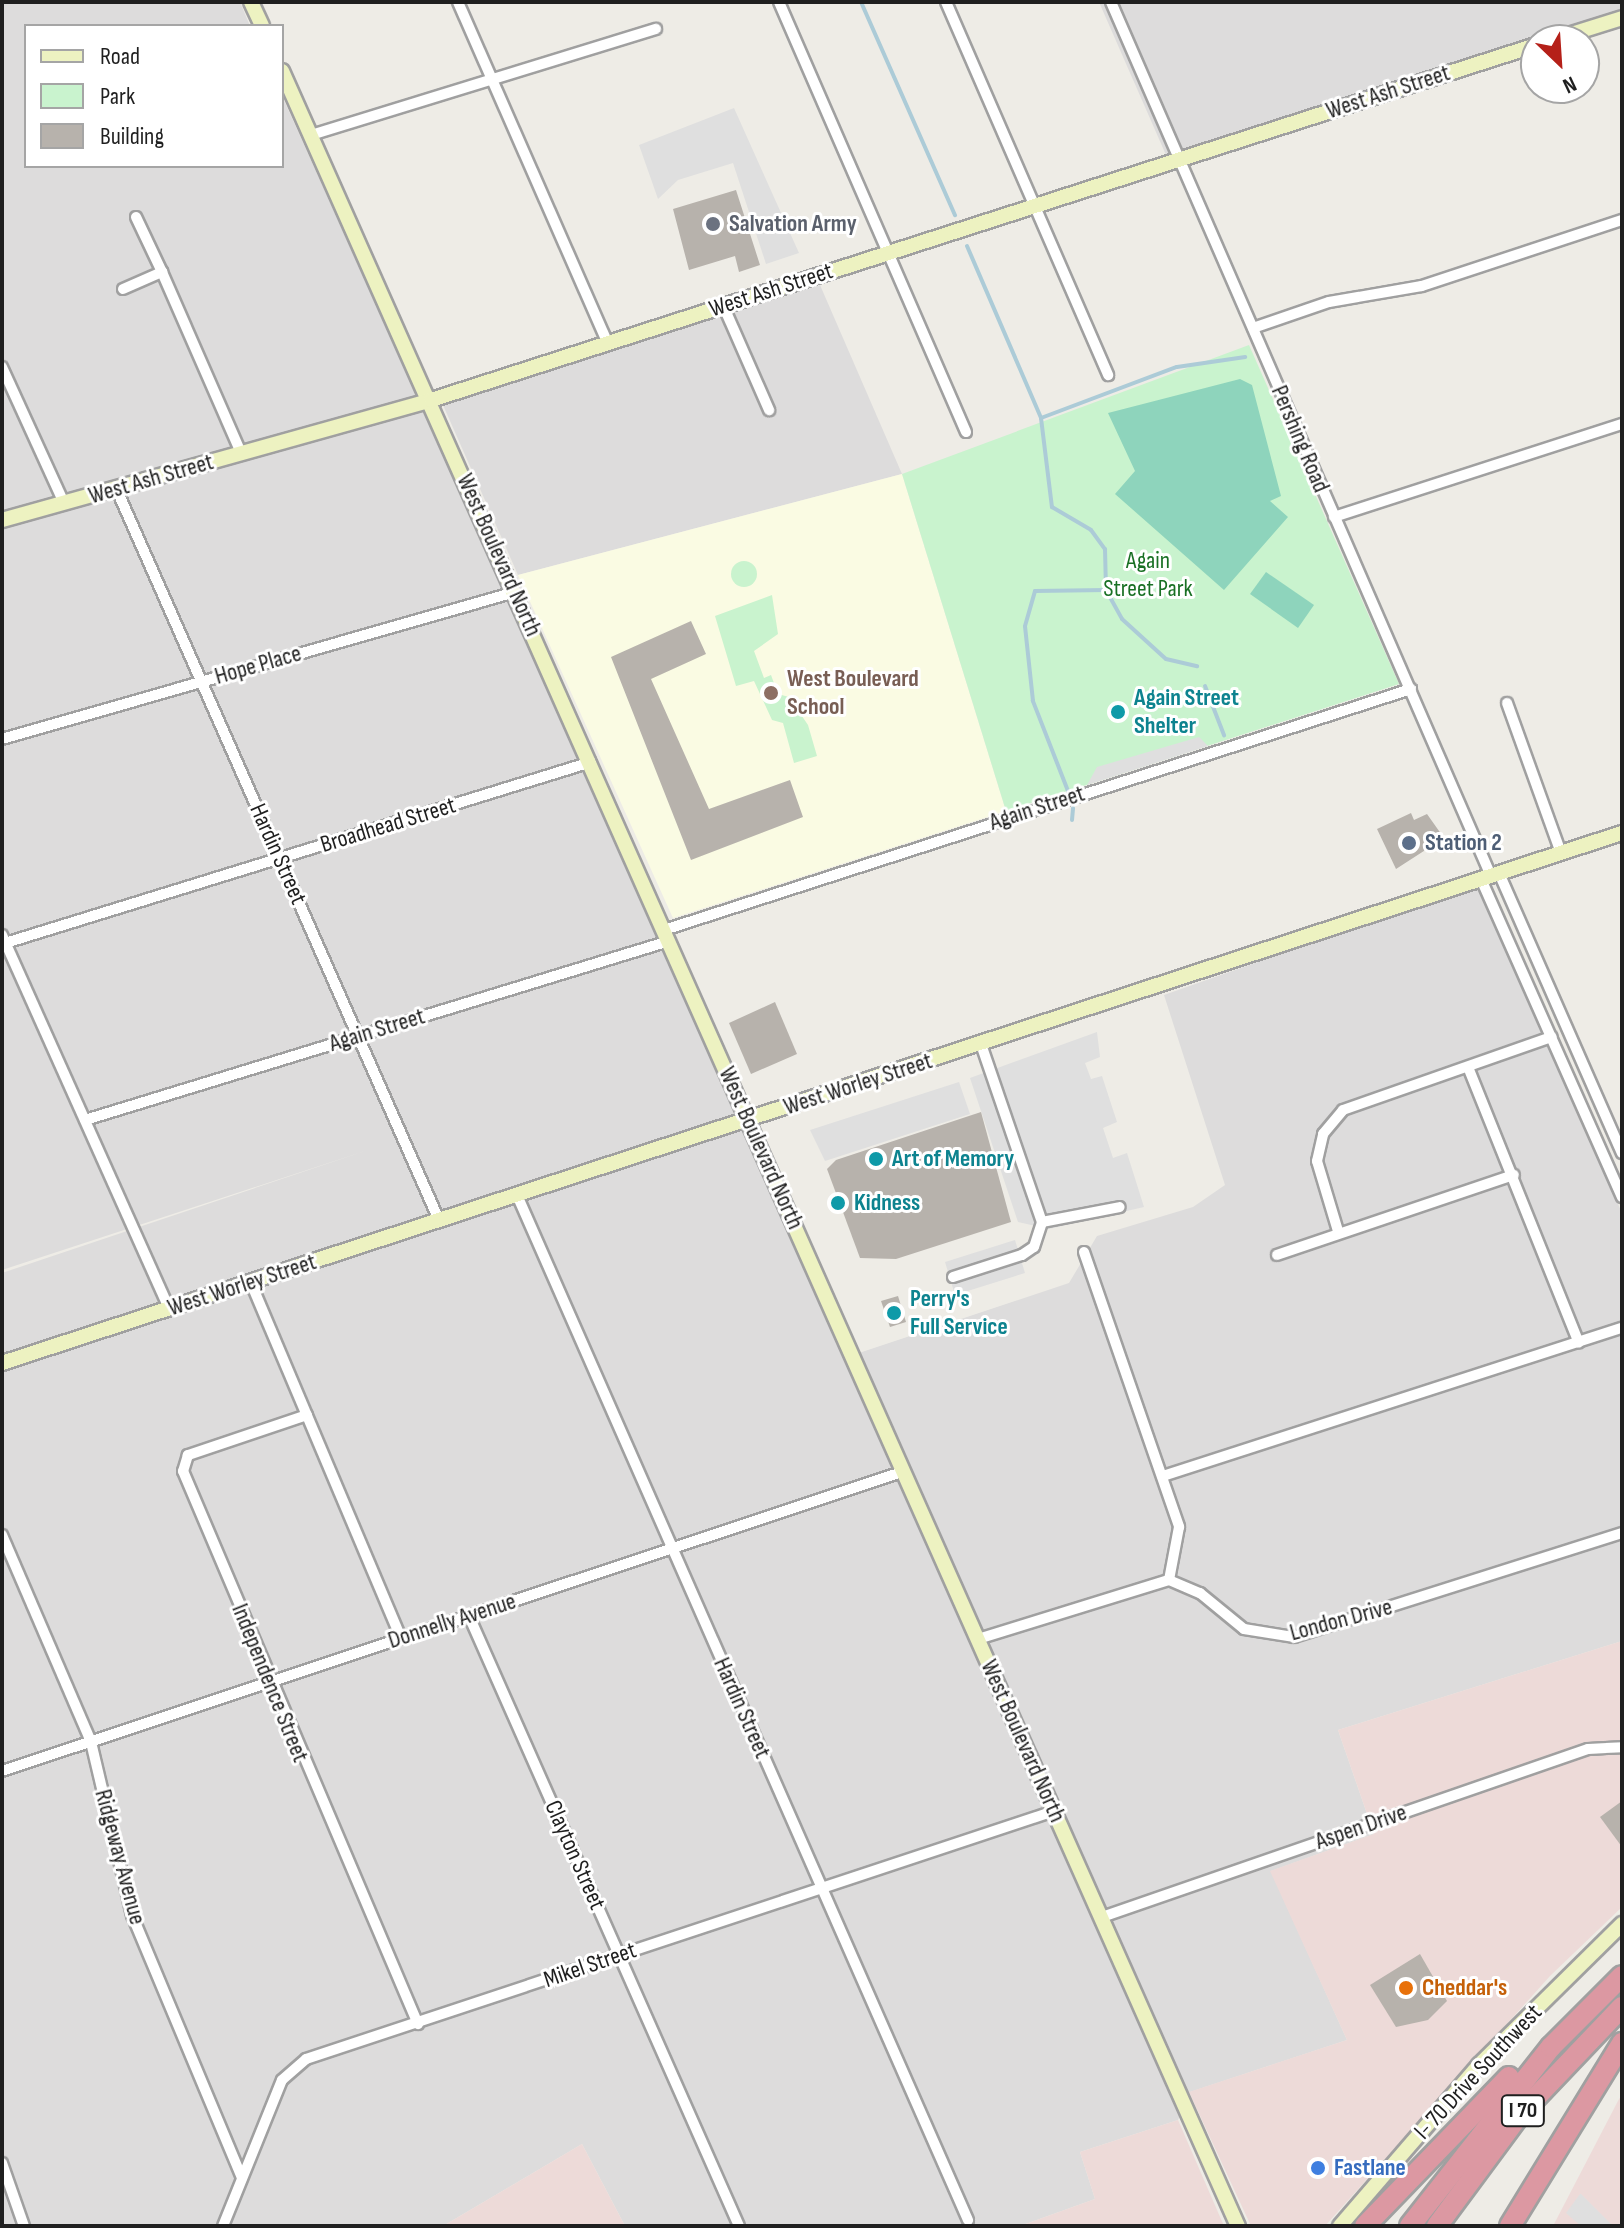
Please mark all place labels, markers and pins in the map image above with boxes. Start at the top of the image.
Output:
place label: Salvation Army [729,210,857,238]
marker: Salvation Army [704,215,722,233]
place label: West Boulevard School [787,665,919,721]
marker: West Boulevard School [762,684,780,702]
place label: Again Street Shelter [1134,684,1239,740]
marker: Again Street Shelter [1109,703,1127,721]
place label: Station 2 [1425,829,1502,857]
marker: Station 2 [1400,834,1418,852]
place label: Art of Memory [892,1145,1014,1173]
marker: Art of Memory [867,1150,885,1168]
place label: Kidness [854,1189,920,1217]
marker: Kidness [829,1194,847,1212]
place label: Perry's Full Service [910,1285,1008,1341]
marker: Perry's Full Service [885,1304,903,1322]
place label: Cheddar's [1422,1974,1507,2002]
marker: Cheddar's [1397,1979,1415,1997]
place label: Fastlane [1334,2154,1406,2182]
marker: Fastlane [1309,2159,1327,2177]

